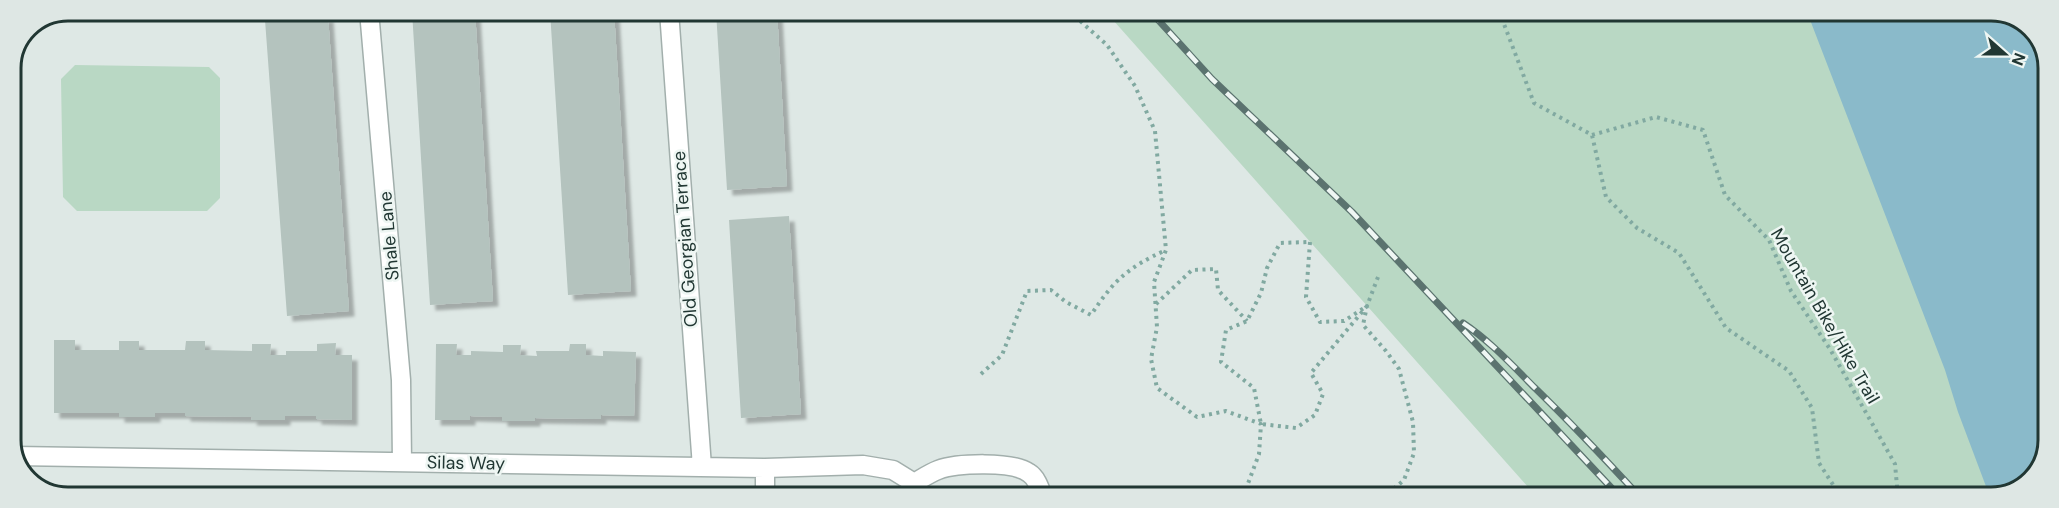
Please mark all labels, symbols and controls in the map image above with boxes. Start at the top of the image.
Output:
north arrow [1975,24,2035,84]
text: N [2007,50,2030,68]
street label: Old Georgian Terrace [667,150,703,328]
street label: Shale Lane [373,190,405,282]
street label: Mountain Bike/Hike Trail [1765,224,1885,408]
street label: Silas Way [427,450,505,476]

